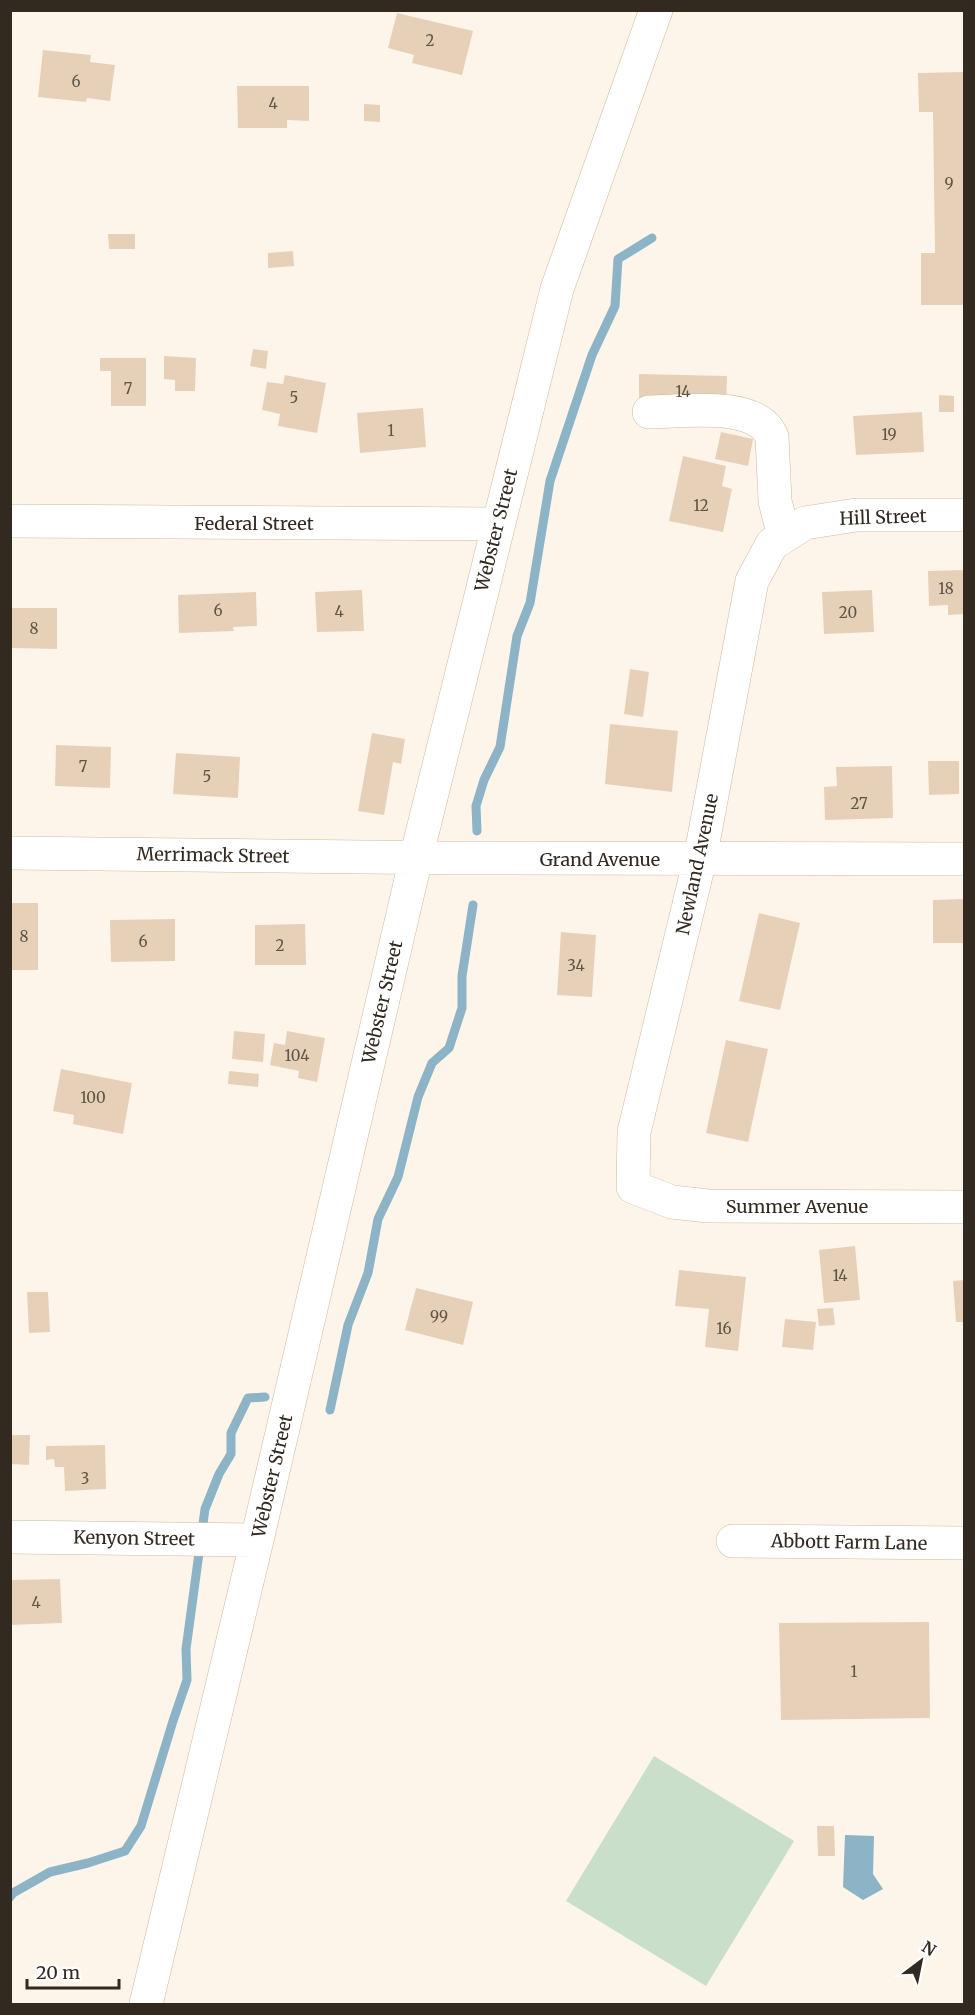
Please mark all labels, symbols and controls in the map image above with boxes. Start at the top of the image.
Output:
house number: 2 [426,31,435,50]
house number: 6 [71,72,81,91]
house number: 4 [268,94,278,113]
house number: 9 [944,174,954,193]
house number: 7 [124,379,133,398]
house number: 14 [675,382,691,401]
house number: 5 [290,388,298,407]
house number: 1 [388,421,395,440]
house number: 19 [881,425,897,444]
street label: Webster Street [469,466,522,595]
house number: 12 [693,496,709,515]
street label: Hill Street [839,504,927,530]
street label: Federal Street [194,512,314,535]
house number: 18 [938,579,954,598]
house number: 6 [213,601,223,620]
house number: 4 [334,602,344,621]
house number: 20 [839,603,857,622]
house number: 8 [30,619,39,638]
house number: 7 [79,757,88,776]
house number: 5 [203,767,211,786]
street label: Newland Avenue [671,791,723,937]
house number: 27 [851,794,868,813]
street label: Merrimack Street [136,842,290,868]
street label: Grand Avenue [540,848,660,871]
house number: 8 [20,927,29,946]
house number: 6 [138,932,148,951]
house number: 2 [276,936,285,955]
street label: Webster Street [356,938,407,1067]
house number: 34 [567,956,585,975]
house number: 104 [285,1046,309,1065]
house number: 100 [80,1088,106,1107]
street label: Summer Avenue [726,1195,868,1218]
house number: 14 [832,1266,848,1285]
house number: 99 [430,1307,448,1326]
house number: 16 [716,1319,732,1338]
street label: Webster Street [246,1412,297,1541]
house number: 3 [81,1469,89,1488]
street label: Kenyon Street [73,1525,195,1551]
street label: Abbott Farm Lane [770,1529,927,1555]
house number: 4 [31,1593,41,1612]
house number: 1 [851,1662,858,1681]
north arrow [891,1931,951,1991]
text: N [918,1936,940,1960]
scale bar [27,1952,118,1990]
text: 20 m [36,1961,80,1984]

